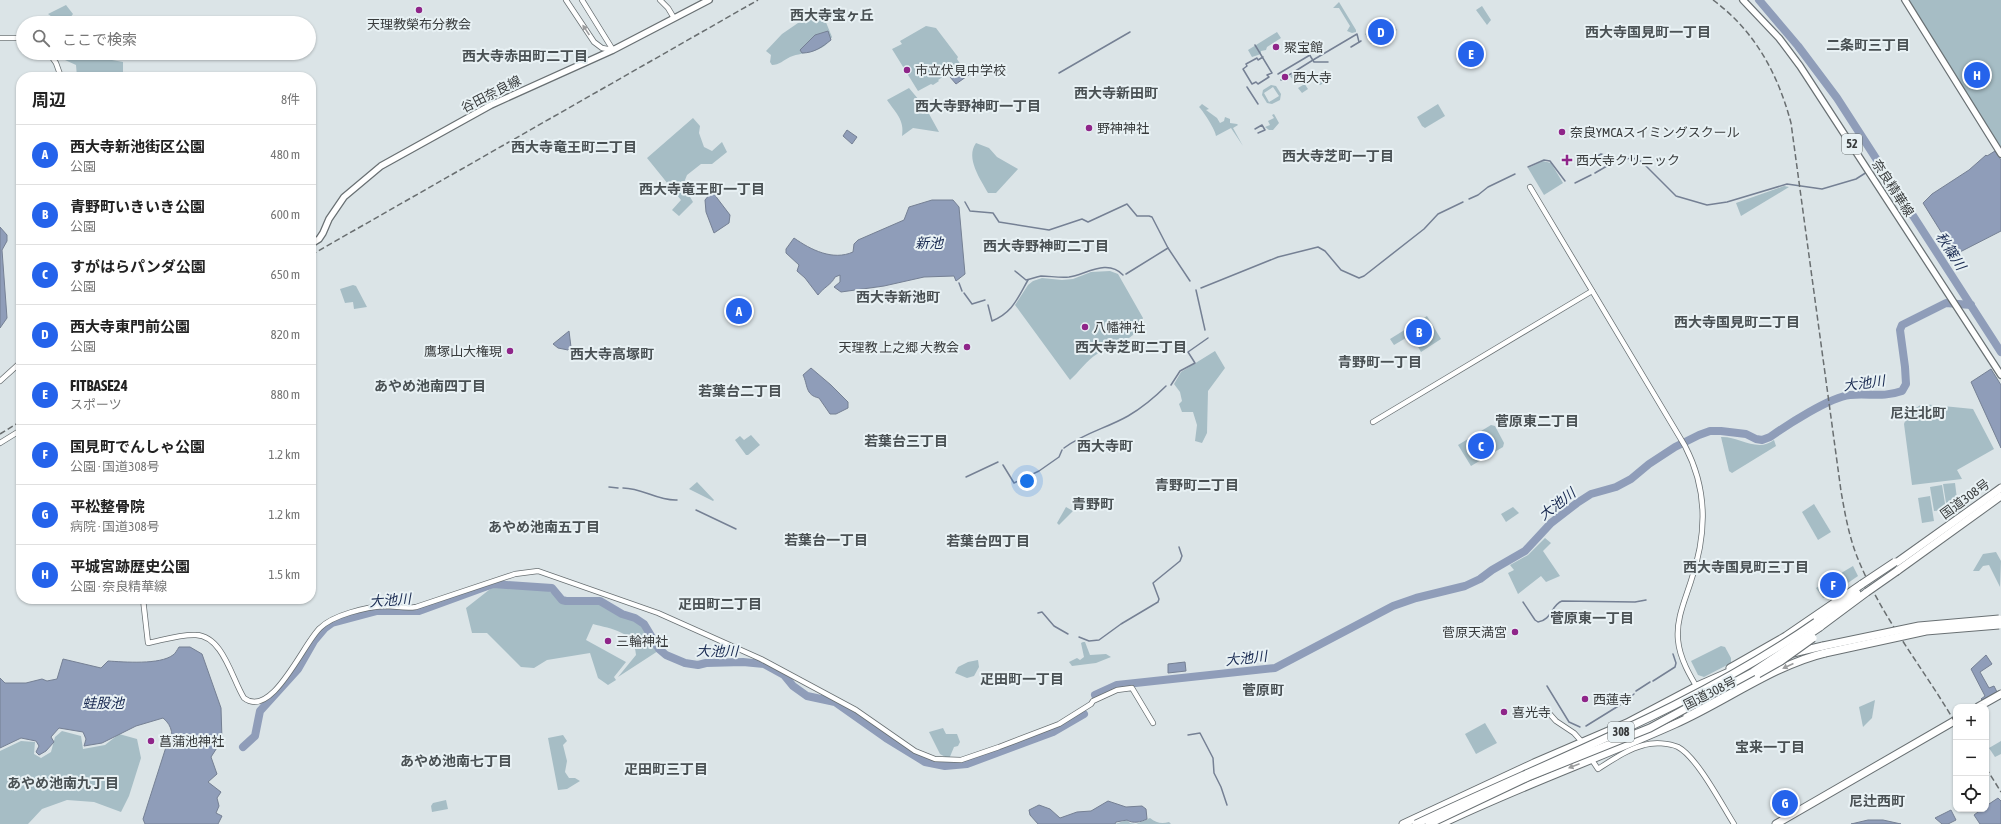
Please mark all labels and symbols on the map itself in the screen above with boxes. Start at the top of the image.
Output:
marker: 天理教榮布分教会 [414,5,424,15]
district label: 西大寺宝ヶ丘 [790,7,874,23]
place label: 天理教榮布分教会 [367,17,471,32]
pin: D [1368,17,1394,47]
district label: 西大寺国見町一丁目 [1585,24,1711,40]
one-way arrow [582,25,590,35]
district label: 二条町三丁目 [1826,37,1910,53]
pin: E [1458,39,1484,69]
place label: 聚宝館 [1284,40,1323,55]
marker: 聚宝館 [1271,42,1281,52]
district label: 西大寺赤田町二丁目 [462,48,588,64]
pin: H [1964,60,1990,90]
place label: 市立伏見中学校 [915,63,1006,78]
marker: 市立伏見中学校 [902,65,912,75]
place label: 西大寺 [1293,70,1332,85]
marker: 西大寺 [1280,72,1290,82]
street label: 谷田奈良線 [459,73,523,115]
district label: 西大寺新田町 [1074,85,1158,101]
district label: 西大寺野神町一丁目 [915,98,1041,114]
place label: 野神神社 [1097,121,1149,136]
marker: 野神神社 [1084,123,1094,133]
place label: 奈良YMCAスイミングスクール [1570,125,1740,140]
marker: 奈良YMCAスイミングスクール [1557,127,1567,137]
road number: 52 [1842,134,1862,154]
district label: 西大寺竜王町二丁目 [511,139,637,155]
district label: 西大寺芝町一丁目 [1282,148,1394,164]
place label: 西大寺クリニック [1576,153,1680,168]
marker: 西大寺クリニック [1561,154,1573,166]
street label: 奈良精華線 [1869,157,1917,219]
district label: 西大寺竜王町一丁目 [639,181,765,197]
water label: 秋篠川 [1933,229,1970,275]
water label: 新池 [915,235,945,251]
district label: 西大寺野神町二丁目 [983,238,1109,254]
district label: 西大寺新池町 [856,289,940,305]
pin: A [726,296,752,326]
district label: 西大寺国見町二丁目 [1674,314,1800,330]
pin: B [1406,317,1432,347]
place label: 八幡神社 [1093,320,1145,335]
marker: 八幡神社 [1080,322,1090,332]
district label: 西大寺芝町二丁目 [1075,339,1187,355]
place label: 天理教 上之郷 大教会 [838,340,959,355]
marker: 天理教 上之郷 大教会 [962,342,972,352]
place label: 鷹塚山大権現 [424,344,502,359]
marker: 鷹塚山大権現 [505,346,515,356]
district label: 西大寺高塚町 [570,346,654,362]
district label: 青野町一丁目 [1338,354,1422,370]
water label: 大池川 [1842,372,1888,393]
district label: あやめ池南四丁目 [374,378,486,394]
district label: 若葉台二丁目 [698,383,782,399]
district label: 尼辻北町 [1890,405,1946,421]
district label: 菅原東二丁目 [1495,413,1579,429]
pin: C [1468,431,1494,461]
district label: 若葉台三丁目 [864,433,948,449]
district label: 西大寺町 [1077,438,1133,454]
your location [1017,471,1037,491]
street label: 国道308号 [1937,476,1993,522]
district label: 青野町二丁目 [1155,477,1239,493]
water label: 大池川 [1536,484,1580,523]
district label: 青野町 [1072,496,1114,512]
district label: あやめ池南五丁目 [488,519,600,535]
district label: 若葉台一丁目 [784,532,868,548]
district label: 若葉台四丁目 [946,533,1030,549]
district label: 西大寺国見町三丁目 [1683,559,1809,575]
pin: F [1820,570,1846,600]
water label: 大池川 [368,590,414,609]
district label: 疋田町二丁目 [678,596,762,612]
district label: 菅原東一丁目 [1550,610,1634,626]
place label: 菅原天満宮 [1442,625,1507,640]
marker: 菅原天満宮 [1510,627,1520,637]
place label: 三輪神社 [616,634,668,649]
marker: 三輪神社 [603,636,613,646]
water label: 大池川 [696,643,740,659]
water label: 大池川 [1224,648,1270,668]
one-way arrow [1782,663,1794,669]
district label: 疋田町一丁目 [980,671,1064,687]
street label: 国道308号 [1681,673,1739,713]
district label: 菅原町 [1242,682,1284,698]
place label: 西蓮寺 [1593,692,1632,707]
marker: 西蓮寺 [1580,694,1590,704]
water label: 蛙股池 [82,695,126,711]
place label: 喜光寺 [1512,705,1551,720]
marker: 喜光寺 [1499,707,1509,717]
road number: 308 [1608,722,1634,742]
place label: 菖蒲池神社 [159,734,224,749]
marker: 菖蒲池神社 [146,736,156,746]
district label: 宝来一丁目 [1735,739,1805,755]
district label: あやめ池南七丁目 [400,753,512,769]
district label: 疋田町三丁目 [624,761,708,777]
one-way arrow [1567,763,1579,769]
district label: あやめ池南九丁目 [7,775,119,791]
pin: G [1772,788,1798,818]
district label: 尼辻西町 [1849,793,1905,809]

